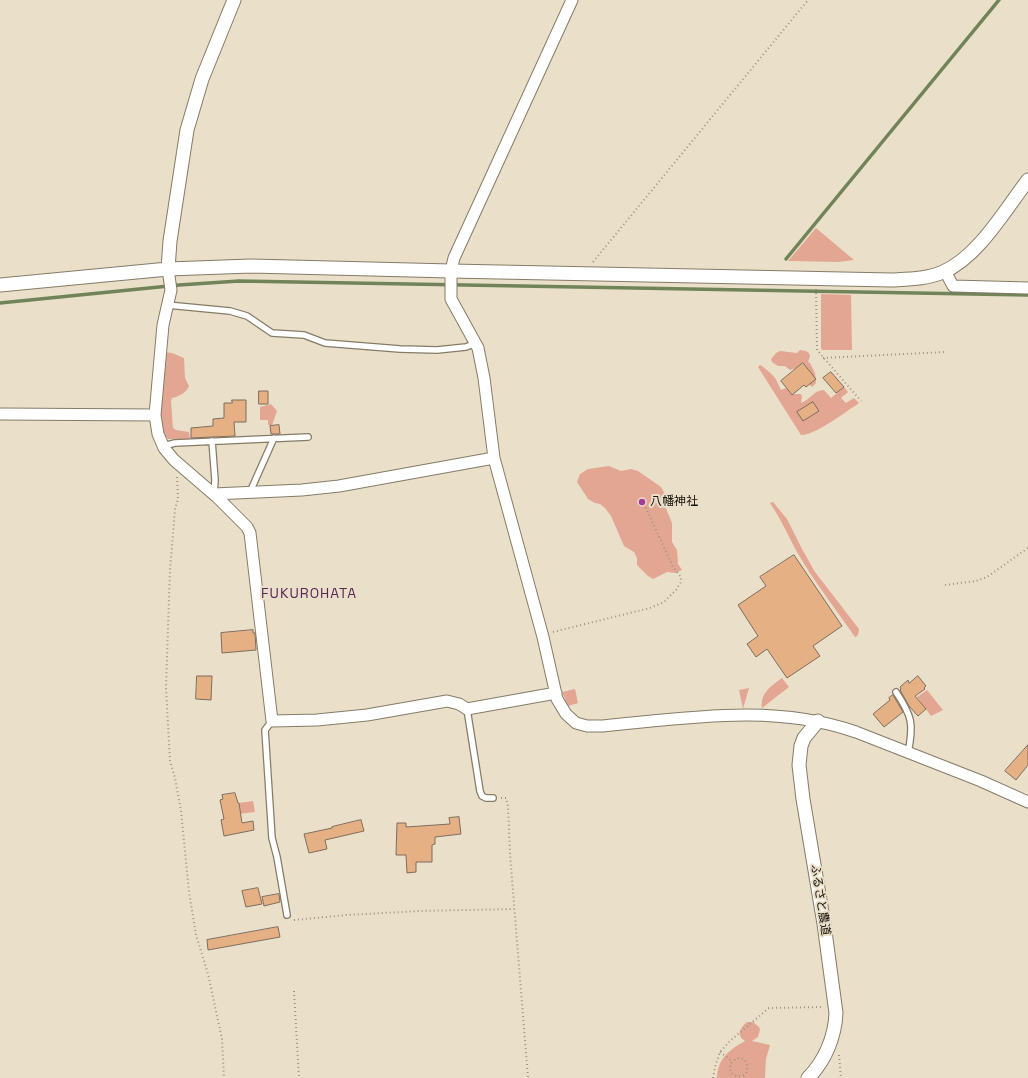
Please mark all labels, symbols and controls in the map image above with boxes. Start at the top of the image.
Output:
place label: 八幡神社 [650,495,698,509]
marker: 八幡神社 [637,497,647,507]
district label: FUKUROHATA [261,586,357,602]
street label: ふるさと農道 [807,863,833,937]

